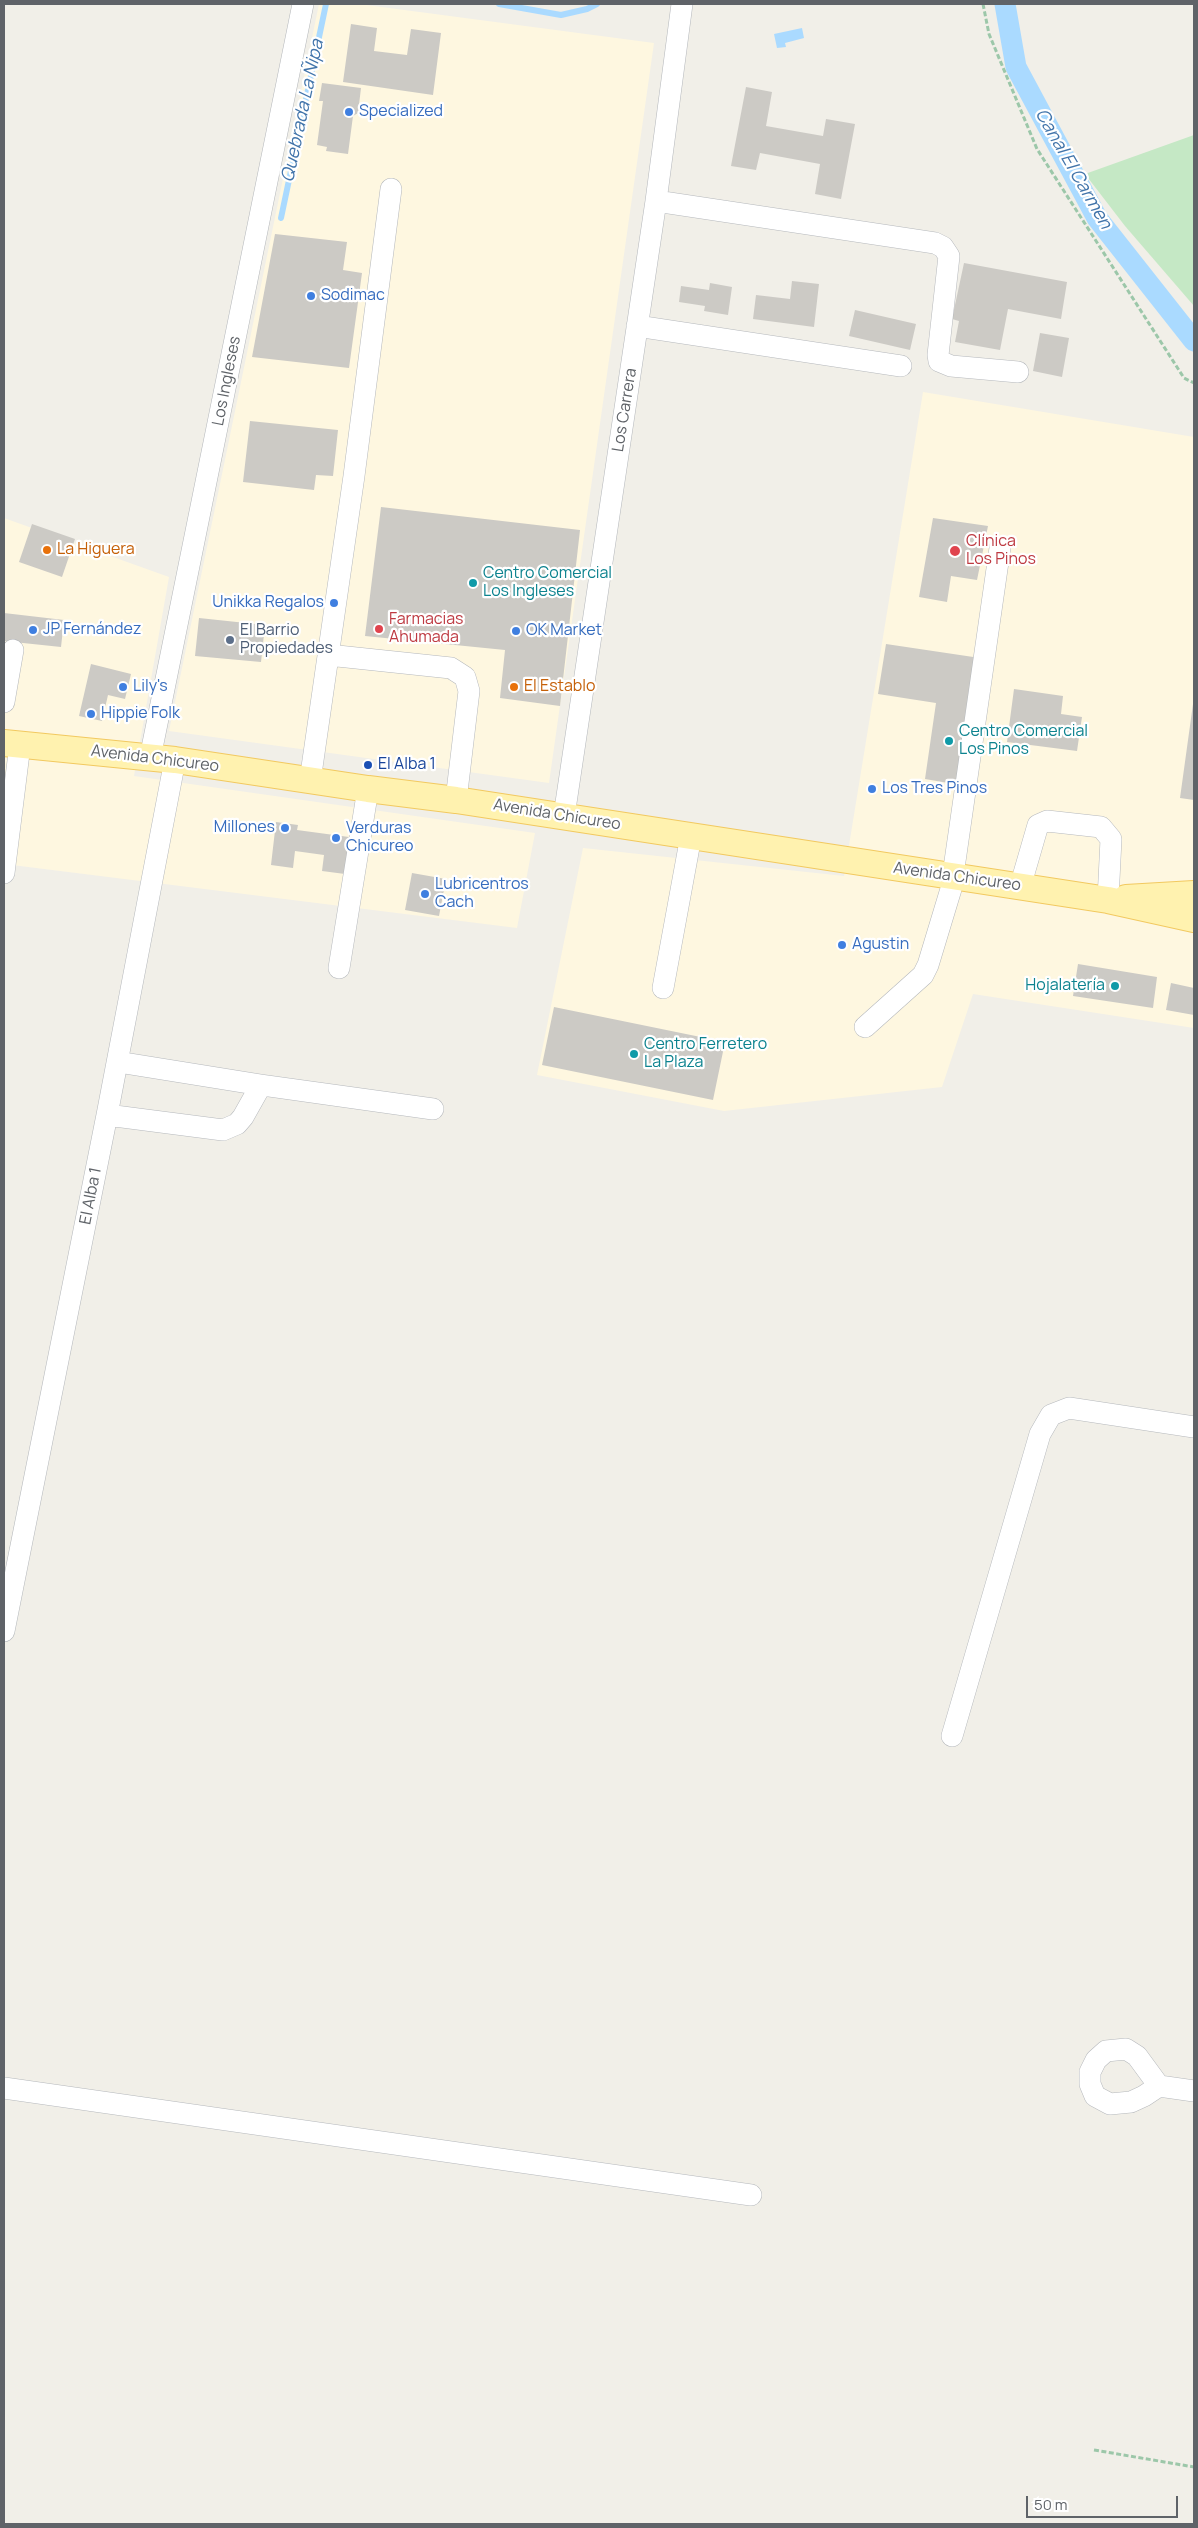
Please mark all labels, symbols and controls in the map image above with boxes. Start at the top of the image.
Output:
water label: Quebrada La Ñipa [277,38,329,184]
place label: Specialized [359,102,443,122]
water label: Canal El Carmen [1030,105,1116,233]
marker: Specialized [343,106,355,118]
place label: Sodimac [321,286,385,306]
marker: Sodimac [305,290,317,302]
street label: Los Ingleses [209,334,245,428]
street label: Los Carrera [609,367,641,453]
place label: Clínica Los Pinos [966,532,1036,570]
place label: La Higuera [57,540,135,560]
marker: La Higuera [41,544,53,556]
marker: Clínica Los Pinos [948,544,962,558]
place label: Centro Comercial Los Ingleses [483,564,612,602]
marker: Centro Comercial Los Ingleses [467,577,479,589]
place label: Unikka Regalos [212,593,324,613]
marker: Unikka Regalos [328,597,340,609]
place label: Farmacias Ahumada [389,610,463,648]
place label: JP Fernández [43,620,141,640]
place label: El Barrio Propiedades [240,621,333,659]
place label: OK Market [526,621,602,641]
marker: Farmacias Ahumada [373,623,385,635]
marker: JP Fernández [27,624,39,636]
marker: OK Market [510,625,522,637]
marker: El Barrio Propiedades [224,634,236,646]
place label: Lily's [133,677,168,697]
place label: El Establo [524,677,596,697]
marker: Lily's [117,681,129,693]
marker: El Establo [508,681,520,693]
place label: Hippie Folk [101,704,180,724]
marker: Hippie Folk [85,708,97,720]
place label: Centro Comercial Los Pinos [959,722,1088,760]
marker: Centro Comercial Los Pinos [943,735,955,747]
street label: Avenida Chicureo [90,742,220,776]
place label: El Alba 1 [378,755,436,775]
marker: El Alba 1 [362,759,374,771]
place label: Los Tres Pinos [882,779,987,799]
marker: Los Tres Pinos [866,783,878,795]
street label: Avenida Chicureo [492,795,622,835]
place label: Millones [214,818,275,838]
place label: Verduras Chicureo [346,819,413,857]
marker: Millones [279,822,291,834]
marker: Verduras Chicureo [330,832,342,844]
street label: Avenida Chicureo [892,859,1022,895]
place label: Lubricentros Cach [435,875,529,913]
marker: Lubricentros Cach [419,888,431,900]
place label: Agustin [852,935,909,955]
marker: Agustin [836,939,848,951]
place label: Hojalatería [1025,976,1105,996]
marker: Hojalatería [1109,980,1121,992]
place label: Centro Ferretero La Plaza [644,1035,767,1073]
marker: Centro Ferretero La Plaza [628,1048,640,1060]
street label: El Alba 1 [76,1166,106,1226]
scale bar [1028,2486,1180,2518]
text: 50 m [1034,2494,1068,2515]

